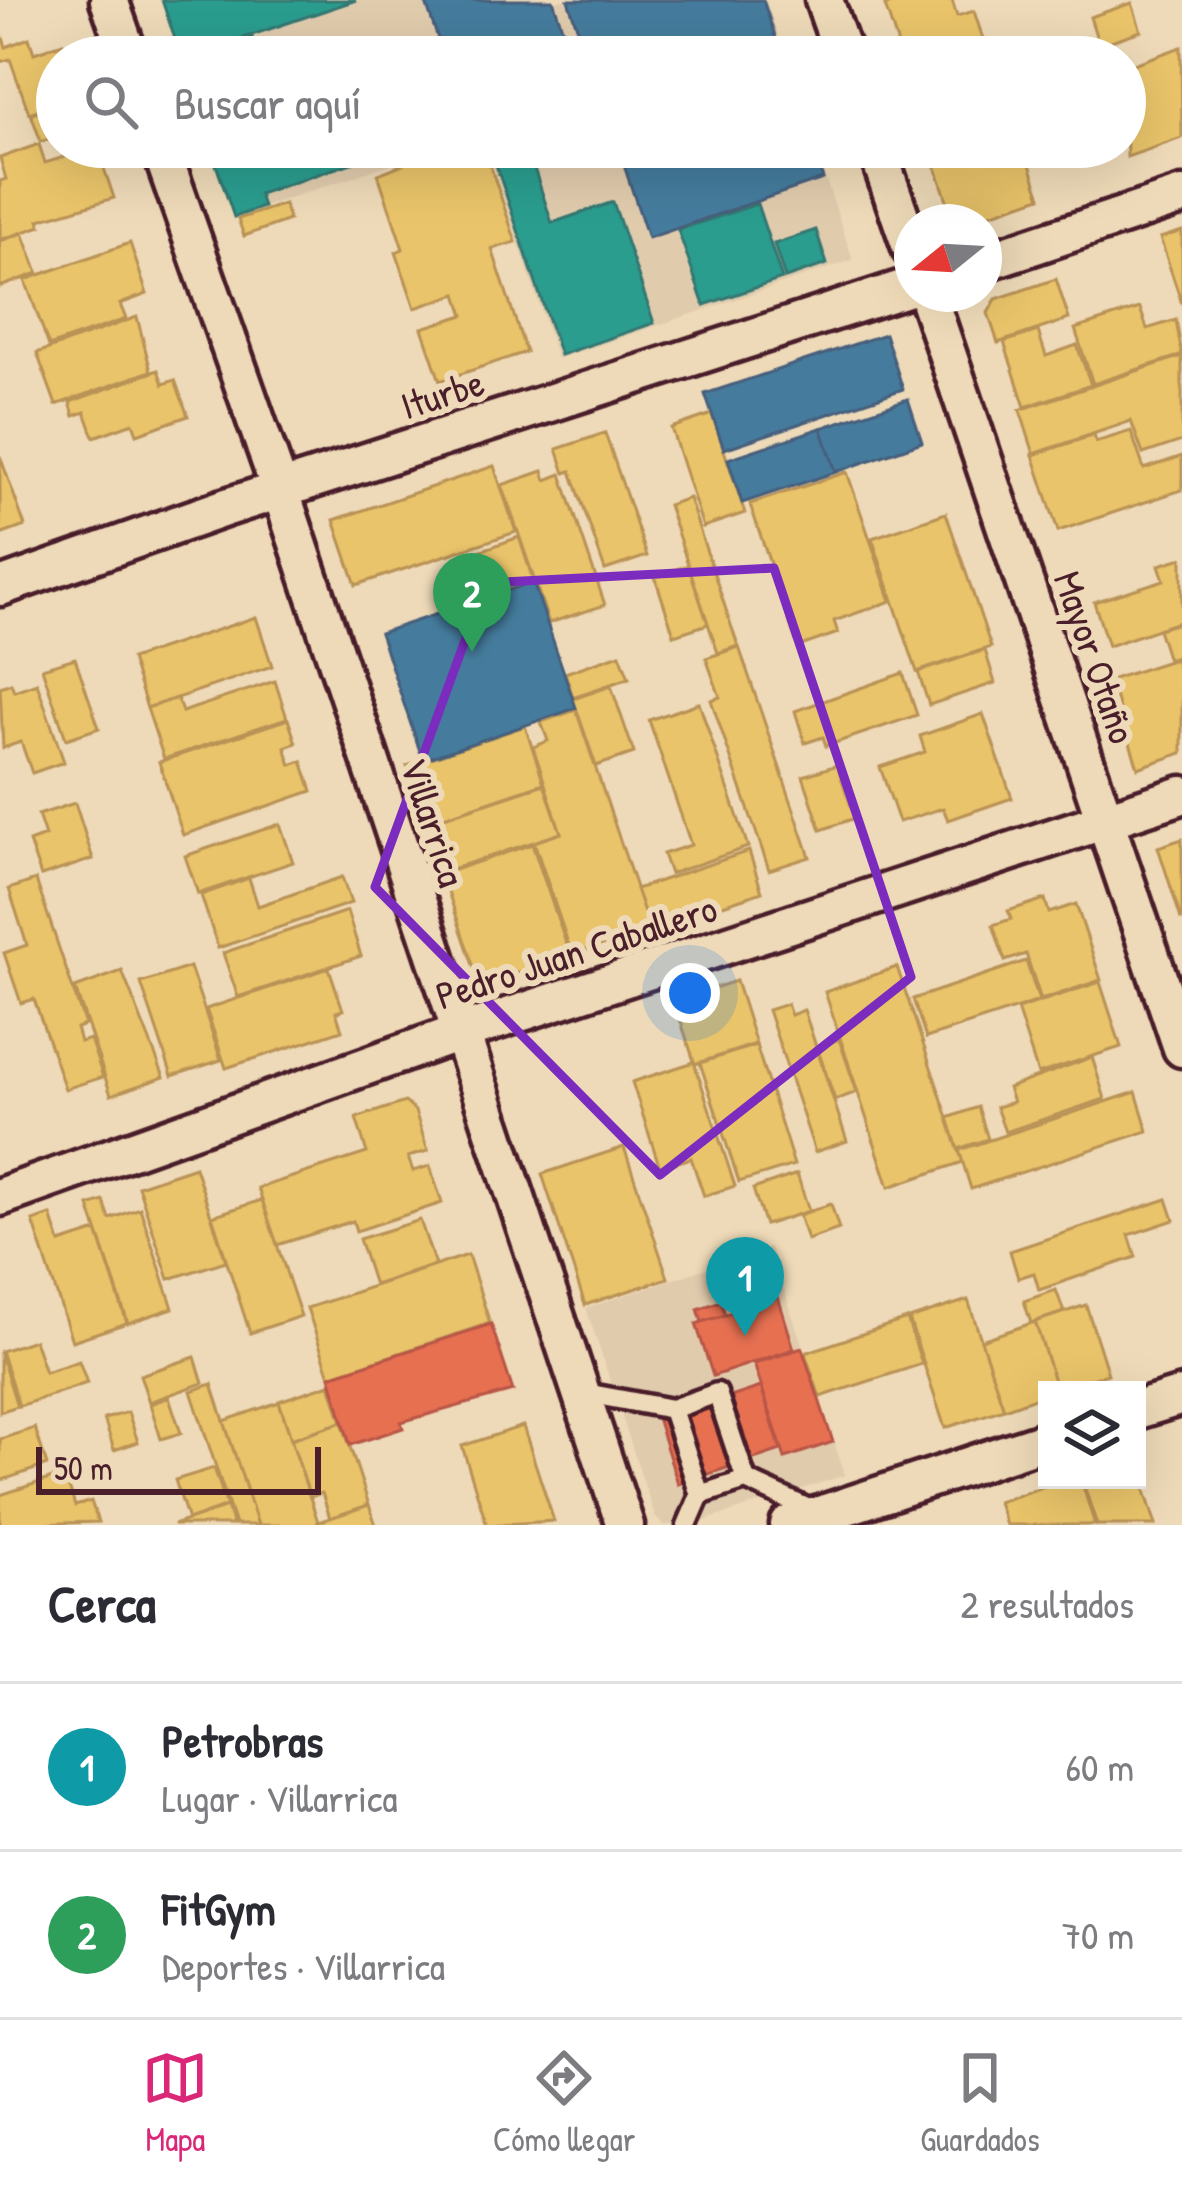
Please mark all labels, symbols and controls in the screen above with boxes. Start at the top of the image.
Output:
search box [36,36,1146,168]
icon: search [78,69,144,135]
text: Buscar aquí [174,72,361,133]
north arrow [894,204,1002,312]
street label: Iturbe [393,355,491,431]
pin: 2 [433,553,511,652]
street label: Mayor Otaño [1042,564,1150,750]
street label: Villarrica [388,751,480,893]
street label: Pedro Juan Caballero [429,881,723,1021]
your location [660,963,720,1023]
pin: 1 [706,1237,784,1336]
map controls [1038,1381,1146,1489]
button: layers [1038,1381,1146,1489]
scale bar [36,1441,321,1494]
text: 50 m [54,1446,113,1490]
text: Cerca [48,1569,156,1638]
text: 2 resultados [961,1577,1134,1630]
text: Petrobras [162,1710,323,1771]
text: 1 [80,1740,94,1793]
text: 60 m [1065,1740,1134,1793]
text: Lugar · Villarrica [162,1771,397,1824]
text: FitGym [162,1878,276,1939]
text: 2 [78,1908,96,1961]
text: 70 m [1062,1908,1134,1961]
text: Deportes · Villarrica [162,1939,445,1992]
tab: Mapa [142,2045,208,2161]
tab: Cómo llegar [493,2045,636,2161]
tab: Guardados [920,2045,1040,2161]

